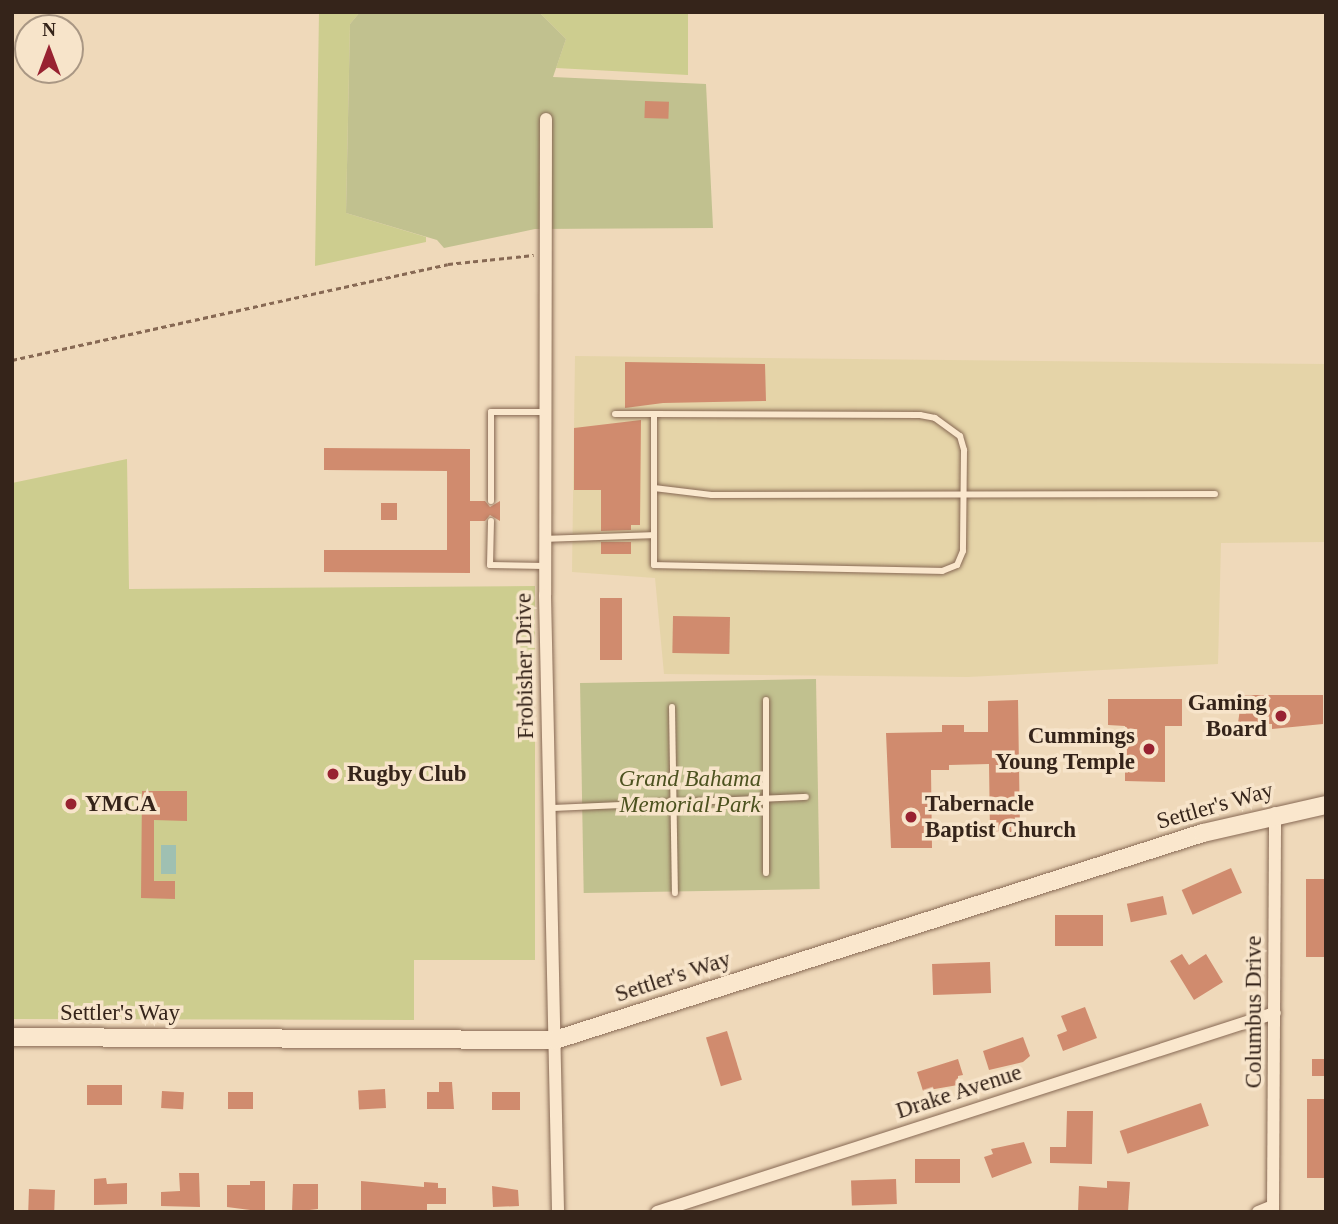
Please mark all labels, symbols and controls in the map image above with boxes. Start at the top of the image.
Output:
north arrow [14,14,84,84]
text: N [42,19,56,40]
street label: Frobisher Drive [510,593,540,739]
place label: Gaming Board [1188,689,1267,743]
marker: Gaming Board [1273,708,1289,724]
place label: Cummings Young Temple [995,722,1135,776]
marker: Cummings Young Temple [1141,741,1157,757]
place label: Rugby Club [347,760,467,788]
park label: Grand Bahama Memorial Park [619,765,761,819]
marker: Rugby Club [325,766,341,782]
street label: Settler's Way [1153,776,1277,836]
place label: YMCA [85,790,157,818]
place label: Tabernacle Baptist Church [925,790,1076,844]
marker: YMCA [63,796,79,812]
marker: Tabernacle Baptist Church [903,809,919,825]
street label: Columbus Drive [1240,936,1268,1088]
street label: Settler's Way [611,945,735,1009]
street label: Settler's Way [60,999,180,1027]
street label: Drake Avenue [892,1059,1026,1125]

